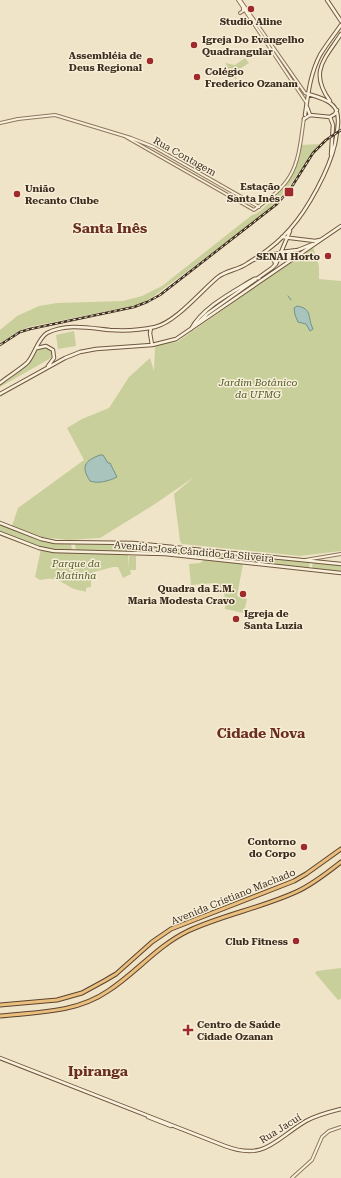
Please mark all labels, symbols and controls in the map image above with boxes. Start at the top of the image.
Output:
marker: Studio Aline [246,4,256,14]
place label: Studio Aline [220,16,282,27]
place label: Igreja Do Evangelho Quadrangular [202,34,305,57]
marker: Igreja Do Evangelho Quadrangular [189,40,199,50]
place label: Assembléia de Deus Regional [69,50,143,73]
marker: Assembléia de Deus Regional [145,56,155,66]
place label: Colégio Frederico Ozanam [205,66,298,89]
marker: Colégio Frederico Ozanam [192,72,202,82]
street label: Rua Contagem [152,135,218,178]
place label: Estação Santa Inês [227,181,281,204]
place label: União Recanto Clube [25,183,99,206]
marker: Estação Santa Inês [283,186,295,198]
marker: União Recanto Clube [12,189,22,199]
district label: Santa Inês [73,220,147,236]
place label: SENAI Horto [256,251,321,262]
marker: SENAI Horto [323,251,333,261]
park label: Jardim Botânico da UFMG [218,377,298,400]
street label: Avenida José Cândido da Silveira [114,539,275,564]
park label: Parque da Matinha [51,558,100,581]
place label: Quadra da E.M. Maria Modesta Cravo [128,583,236,606]
marker: Quadra da E.M. Maria Modesta Cravo [238,589,248,599]
place label: Igreja de Santa Luzia [244,608,303,631]
marker: Igreja de Santa Luzia [231,614,241,624]
district label: Cidade Nova [217,725,306,741]
place label: Contorno do Corpo [248,836,297,859]
marker: Contorno do Corpo [299,842,309,852]
street label: Avenida Cristiano Machado [169,866,297,927]
place label: Club Fitness [225,936,288,947]
marker: Club Fitness [291,936,301,946]
place label: Centro de Saúde Cidade Ozanan [197,1019,281,1042]
marker: Centro de Saúde Cidade Ozanan [182,1024,194,1036]
district label: Ipiranga [68,1063,129,1079]
street label: Rua Jacuí [258,1111,303,1145]

